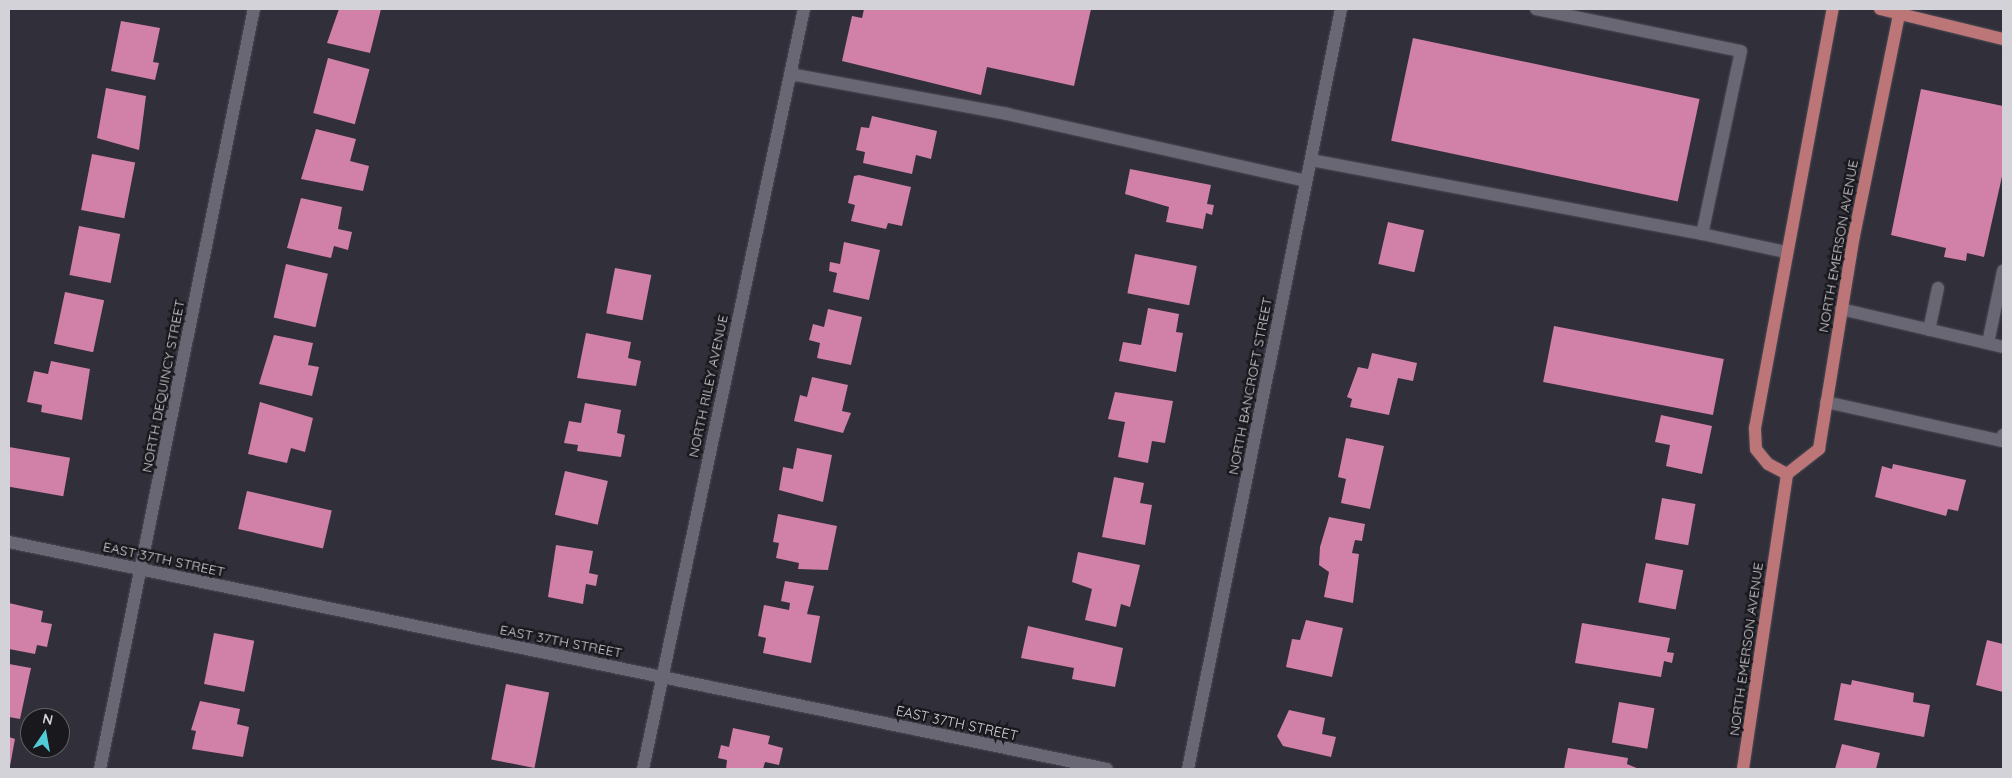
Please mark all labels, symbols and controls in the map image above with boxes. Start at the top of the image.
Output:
street label: NORTH EMERSON AVENUE [1815,158,1861,334]
street label: NORTH BANCROFT STREET [1225,296,1275,476]
street label: NORTH DEQUINCY STREET [138,298,188,474]
street label: NORTH RILEY AVENUE [685,313,731,459]
street label: EAST 37TH STREET [102,538,226,580]
street label: NORTH EMERSON AVENUE [1725,561,1767,737]
street label: EAST 37TH STREET [498,621,624,661]
street label: EAST 37TH STREET [895,702,1019,744]
north arrow [20,708,70,758]
text: N [41,709,55,729]

